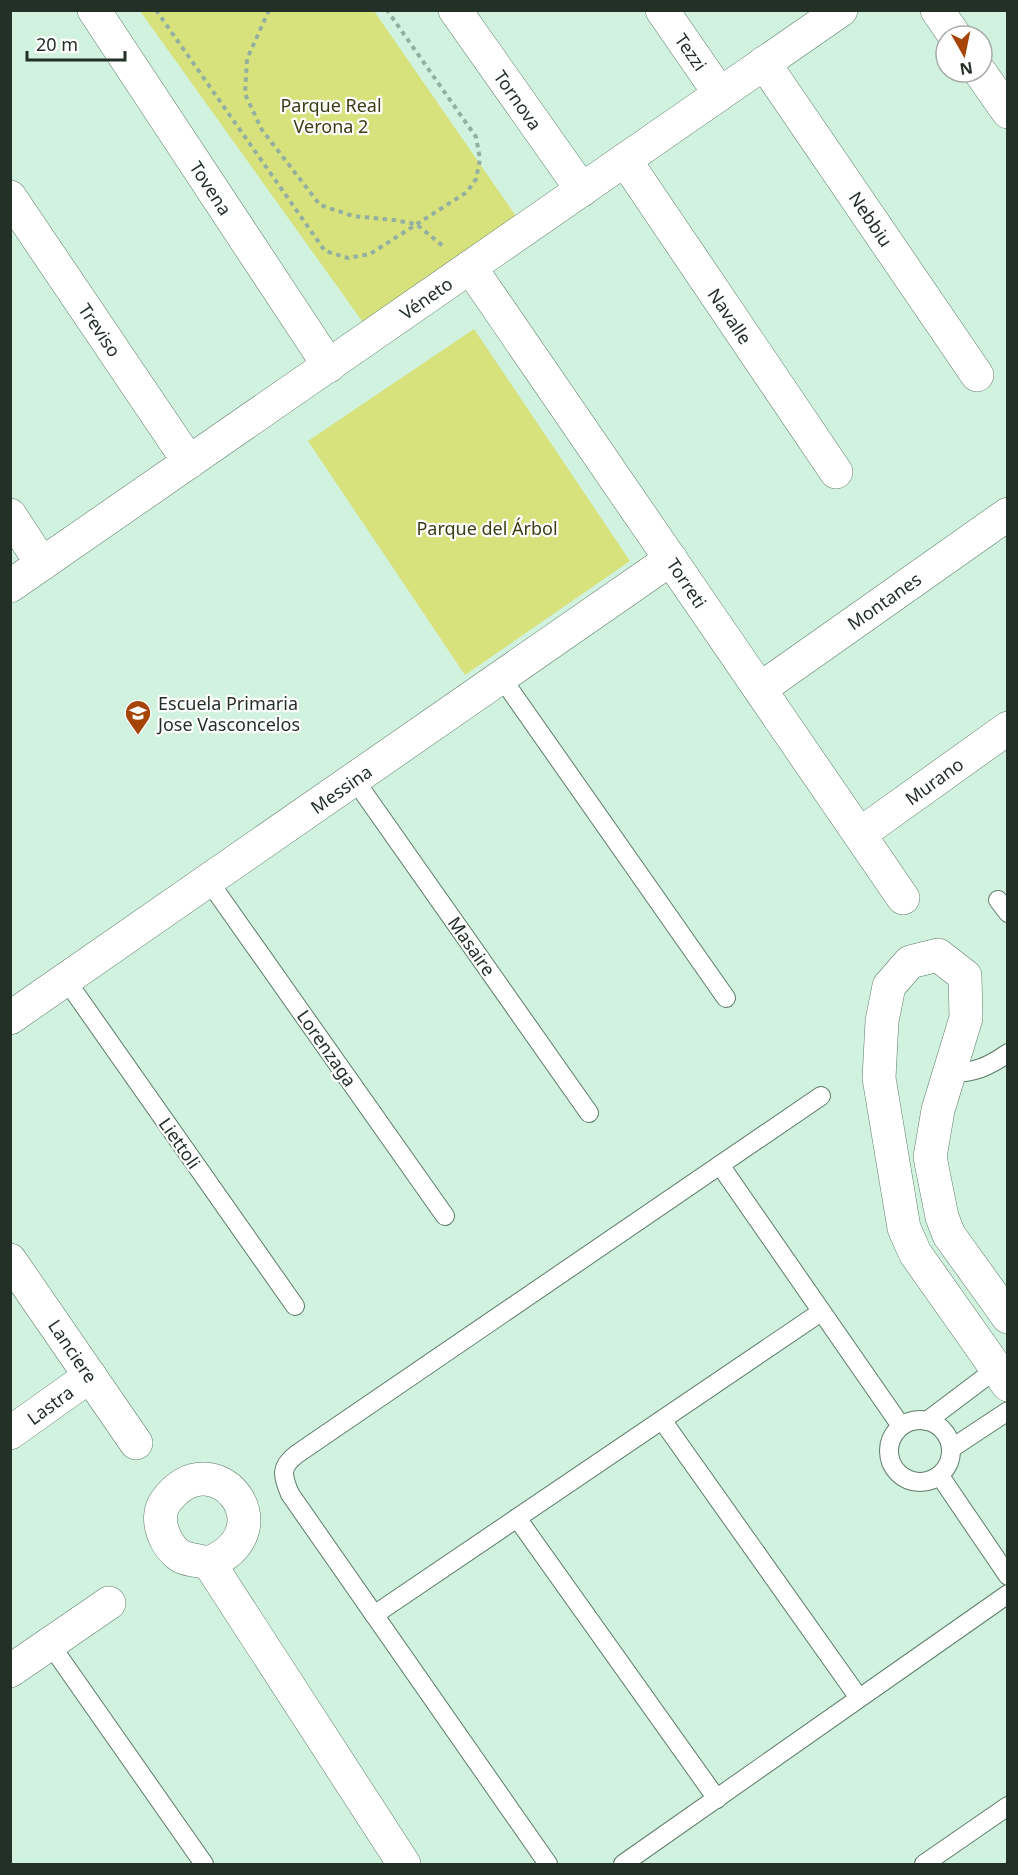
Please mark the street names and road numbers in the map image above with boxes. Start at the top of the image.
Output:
street label: Tezzi [670,29,712,75]
street label: Tornova [489,65,547,135]
street label: Tovena [185,156,237,220]
street label: Nebbiu [844,187,898,251]
street label: Véneto [395,271,457,325]
street label: Navalle [703,283,757,349]
street label: Treviso [73,299,127,361]
street label: Torreti [662,553,712,613]
street label: Montanes [842,567,926,635]
street label: Murano [900,752,968,810]
street label: Messina [306,759,376,819]
street label: Masaire [443,912,501,980]
street label: Lorenzaga [292,1005,362,1091]
street label: Liettoli [154,1113,206,1173]
street label: Lanciere [43,1315,103,1387]
street label: Lastra [22,1380,78,1430]

